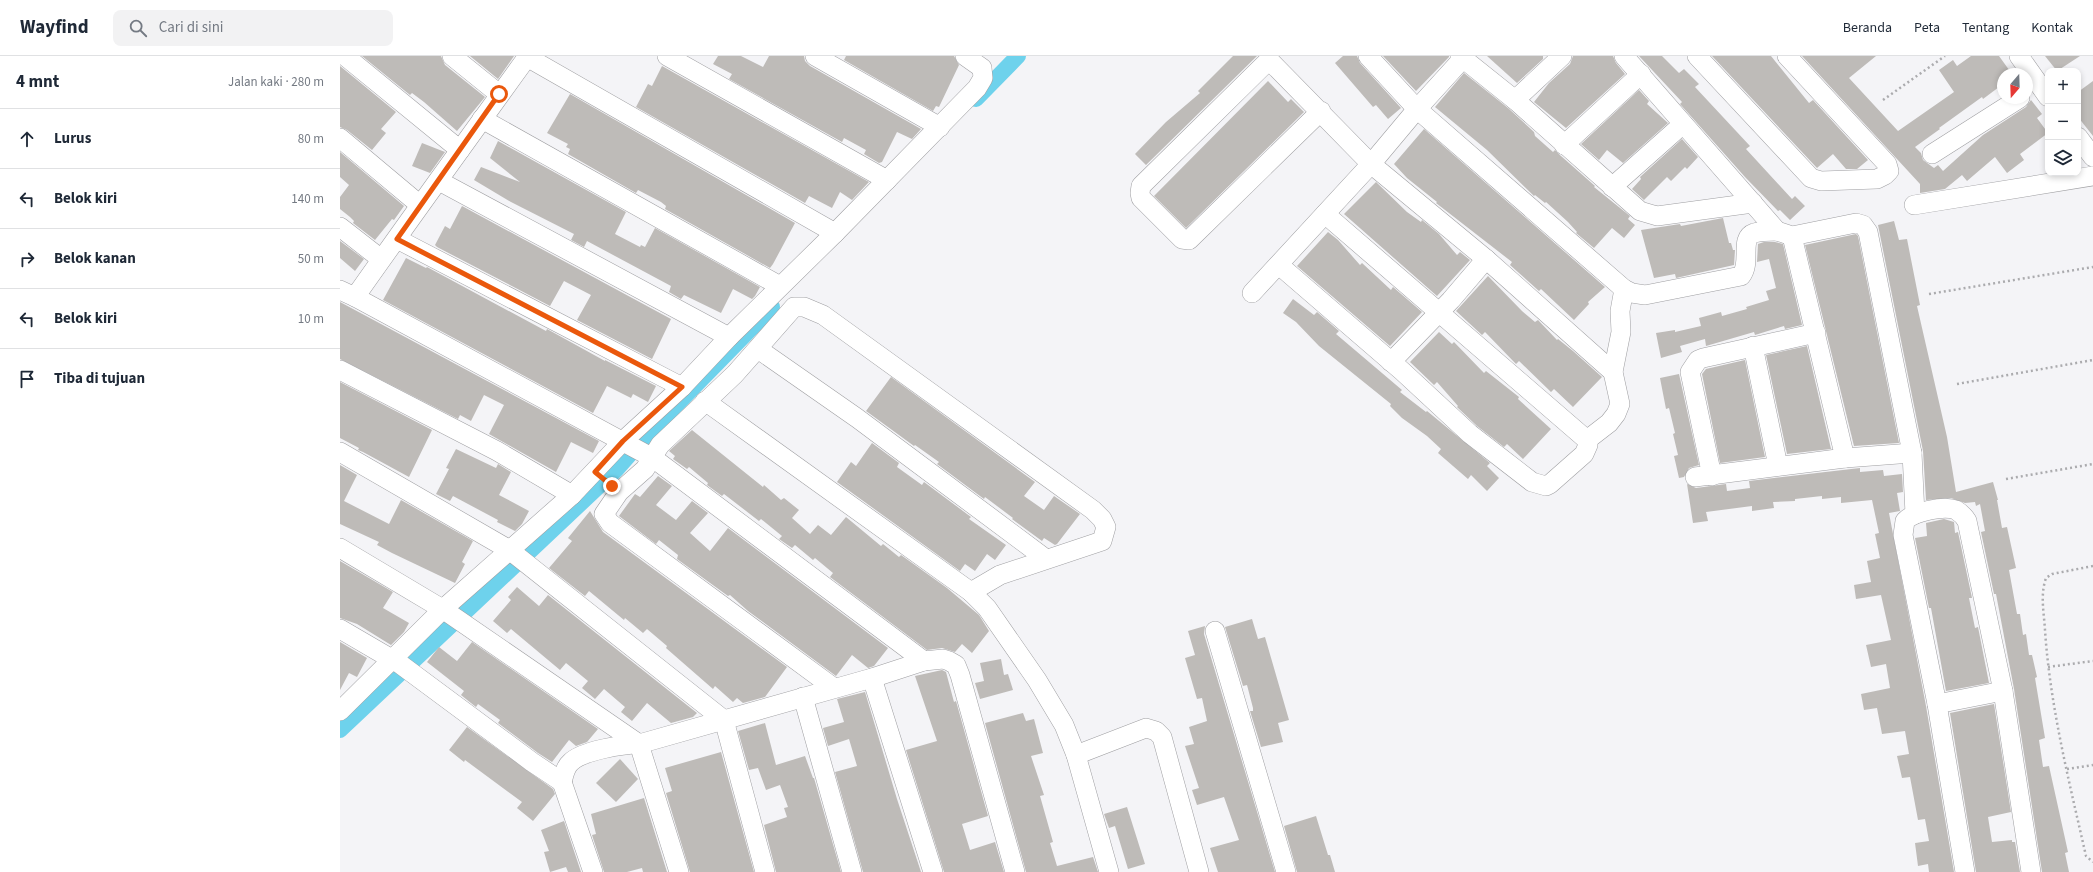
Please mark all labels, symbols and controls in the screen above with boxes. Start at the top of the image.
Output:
search box [113,10,393,46]
text: Wayfind [20,14,89,41]
icon: search [127,17,149,39]
text: Cari di sini [159,17,224,38]
text: Beranda [1843,18,1892,38]
text: Peta [1914,18,1940,38]
text: Tentang [1962,18,2009,38]
text: Kontak [2031,18,2073,38]
north arrow [1997,68,2033,104]
map controls [2045,68,2081,176]
button: + [2045,68,2081,104]
text: 4 mnt [16,70,59,94]
text: Jalan kaki · 280 m [228,73,324,91]
route start [490,85,508,103]
button: − [2045,104,2081,140]
icon: ahead [16,128,38,150]
text: Lurus [54,128,91,149]
text: 80 m [298,130,324,148]
button: layers [2045,140,2081,176]
icon: left [16,188,38,210]
text: Belok kiri [54,188,117,209]
text: 140 m [291,190,324,208]
icon: right [16,248,38,270]
text: Belok kanan [54,248,136,269]
text: 50 m [298,250,324,268]
icon: left [16,308,38,330]
text: Belok kiri [54,308,117,329]
text: 10 m [298,310,324,328]
icon: arrive [16,368,38,390]
text: Tiba di tujuan [54,368,145,389]
route end [603,477,621,495]

